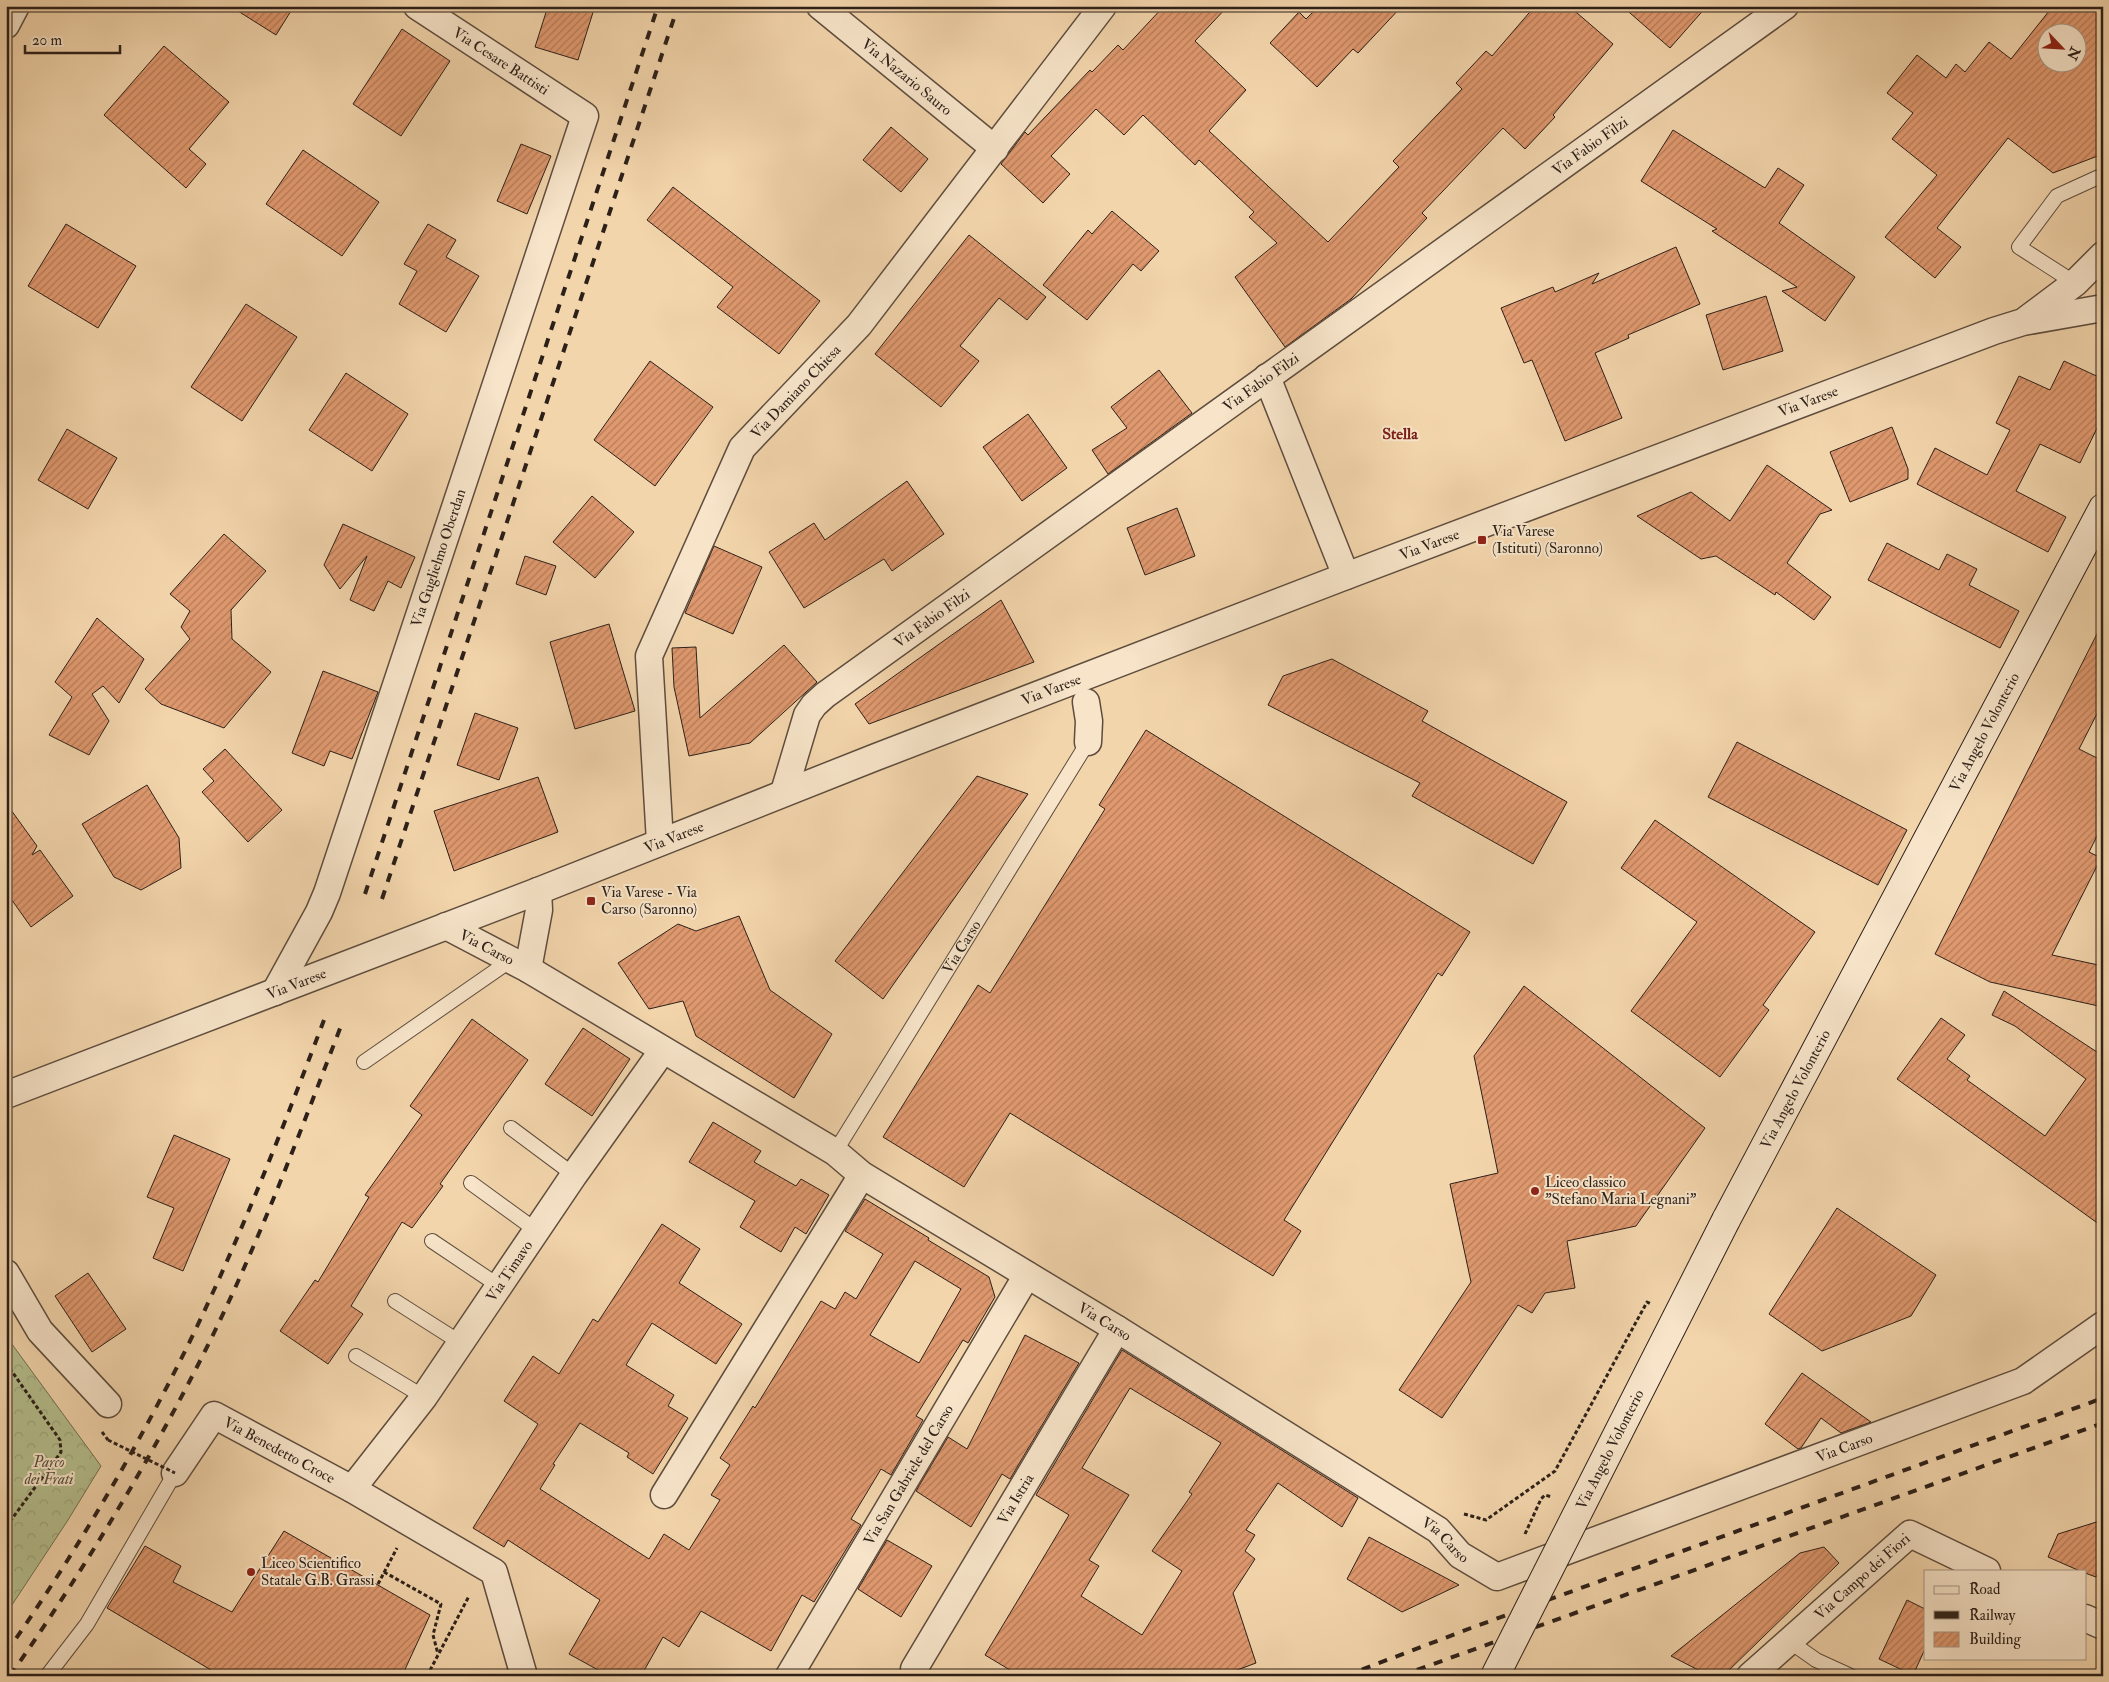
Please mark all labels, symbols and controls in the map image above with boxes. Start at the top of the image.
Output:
scale bar [25,22,120,54]
north arrow [2036,22,2086,72]
street label: Via Cesare Battisti [449,23,553,100]
text: 20 m [32,31,62,50]
street label: Via Nazario Sauro [857,35,956,120]
text: N [2063,43,2084,63]
street label: Via Fabio Filzi [1548,113,1632,180]
street label: Via Damiano Chiesa [747,340,846,443]
street label: Via Fabio Filzi [1219,349,1303,416]
street label: Via Varese [1776,382,1841,422]
district label: Stella [1382,424,1418,444]
street label: Via Guglielmo Oberdan [407,486,471,630]
place label: Via Varese (Istituti) (Saronno) [1492,522,1603,558]
street label: Via Varese [1397,525,1462,565]
marker: Via Varese (Istituti) (Saronno) [1476,534,1488,546]
street label: Via Fabio Filzi [890,585,974,652]
street label: Via Varese [1019,670,1084,710]
street label: Via Angelo Volonterio [1945,670,2024,795]
street label: Via Varese [641,817,707,858]
place label: Via Varese - Via Carso (Saronno) [601,883,698,919]
marker: Via Varese - Via Carso (Saronno) [585,895,597,907]
street label: Via Carso [938,917,986,977]
street label: Via Carso [456,926,517,970]
street label: Via Varese [264,964,329,1004]
street label: Via Angelo Volonterio [1756,1027,1835,1152]
place label: Liceo classico "Stefano Maria Legnani" [1545,1173,1697,1209]
marker: Liceo classico "Stefano Maria Legnani" [1529,1185,1541,1197]
street label: Via Timavo [482,1237,537,1306]
street label: Via Carso [1074,1299,1135,1346]
street label: Via Angelo Volonterio [1572,1386,1649,1513]
street label: Via San Gabriele del Carso [860,1401,958,1549]
street label: Via Benedetto Croce [220,1413,338,1488]
street label: Via Carso [1813,1429,1875,1467]
park label: Parco dei Frati [24,1453,73,1489]
street label: Via Istria [993,1470,1039,1528]
street label: Via Carso [1418,1513,1472,1568]
street label: Via Campo dei Fiori [1811,1529,1914,1624]
place label: Liceo Scientifico Statale G.B. Grassi [261,1554,374,1590]
marker: Liceo Scientifico Statale G.B. Grassi [245,1566,257,1578]
legend [1924,1570,2086,1660]
text: Road [1969,1580,2001,1599]
text: Railway [1969,1606,2016,1625]
text: Building [1969,1630,2021,1649]

